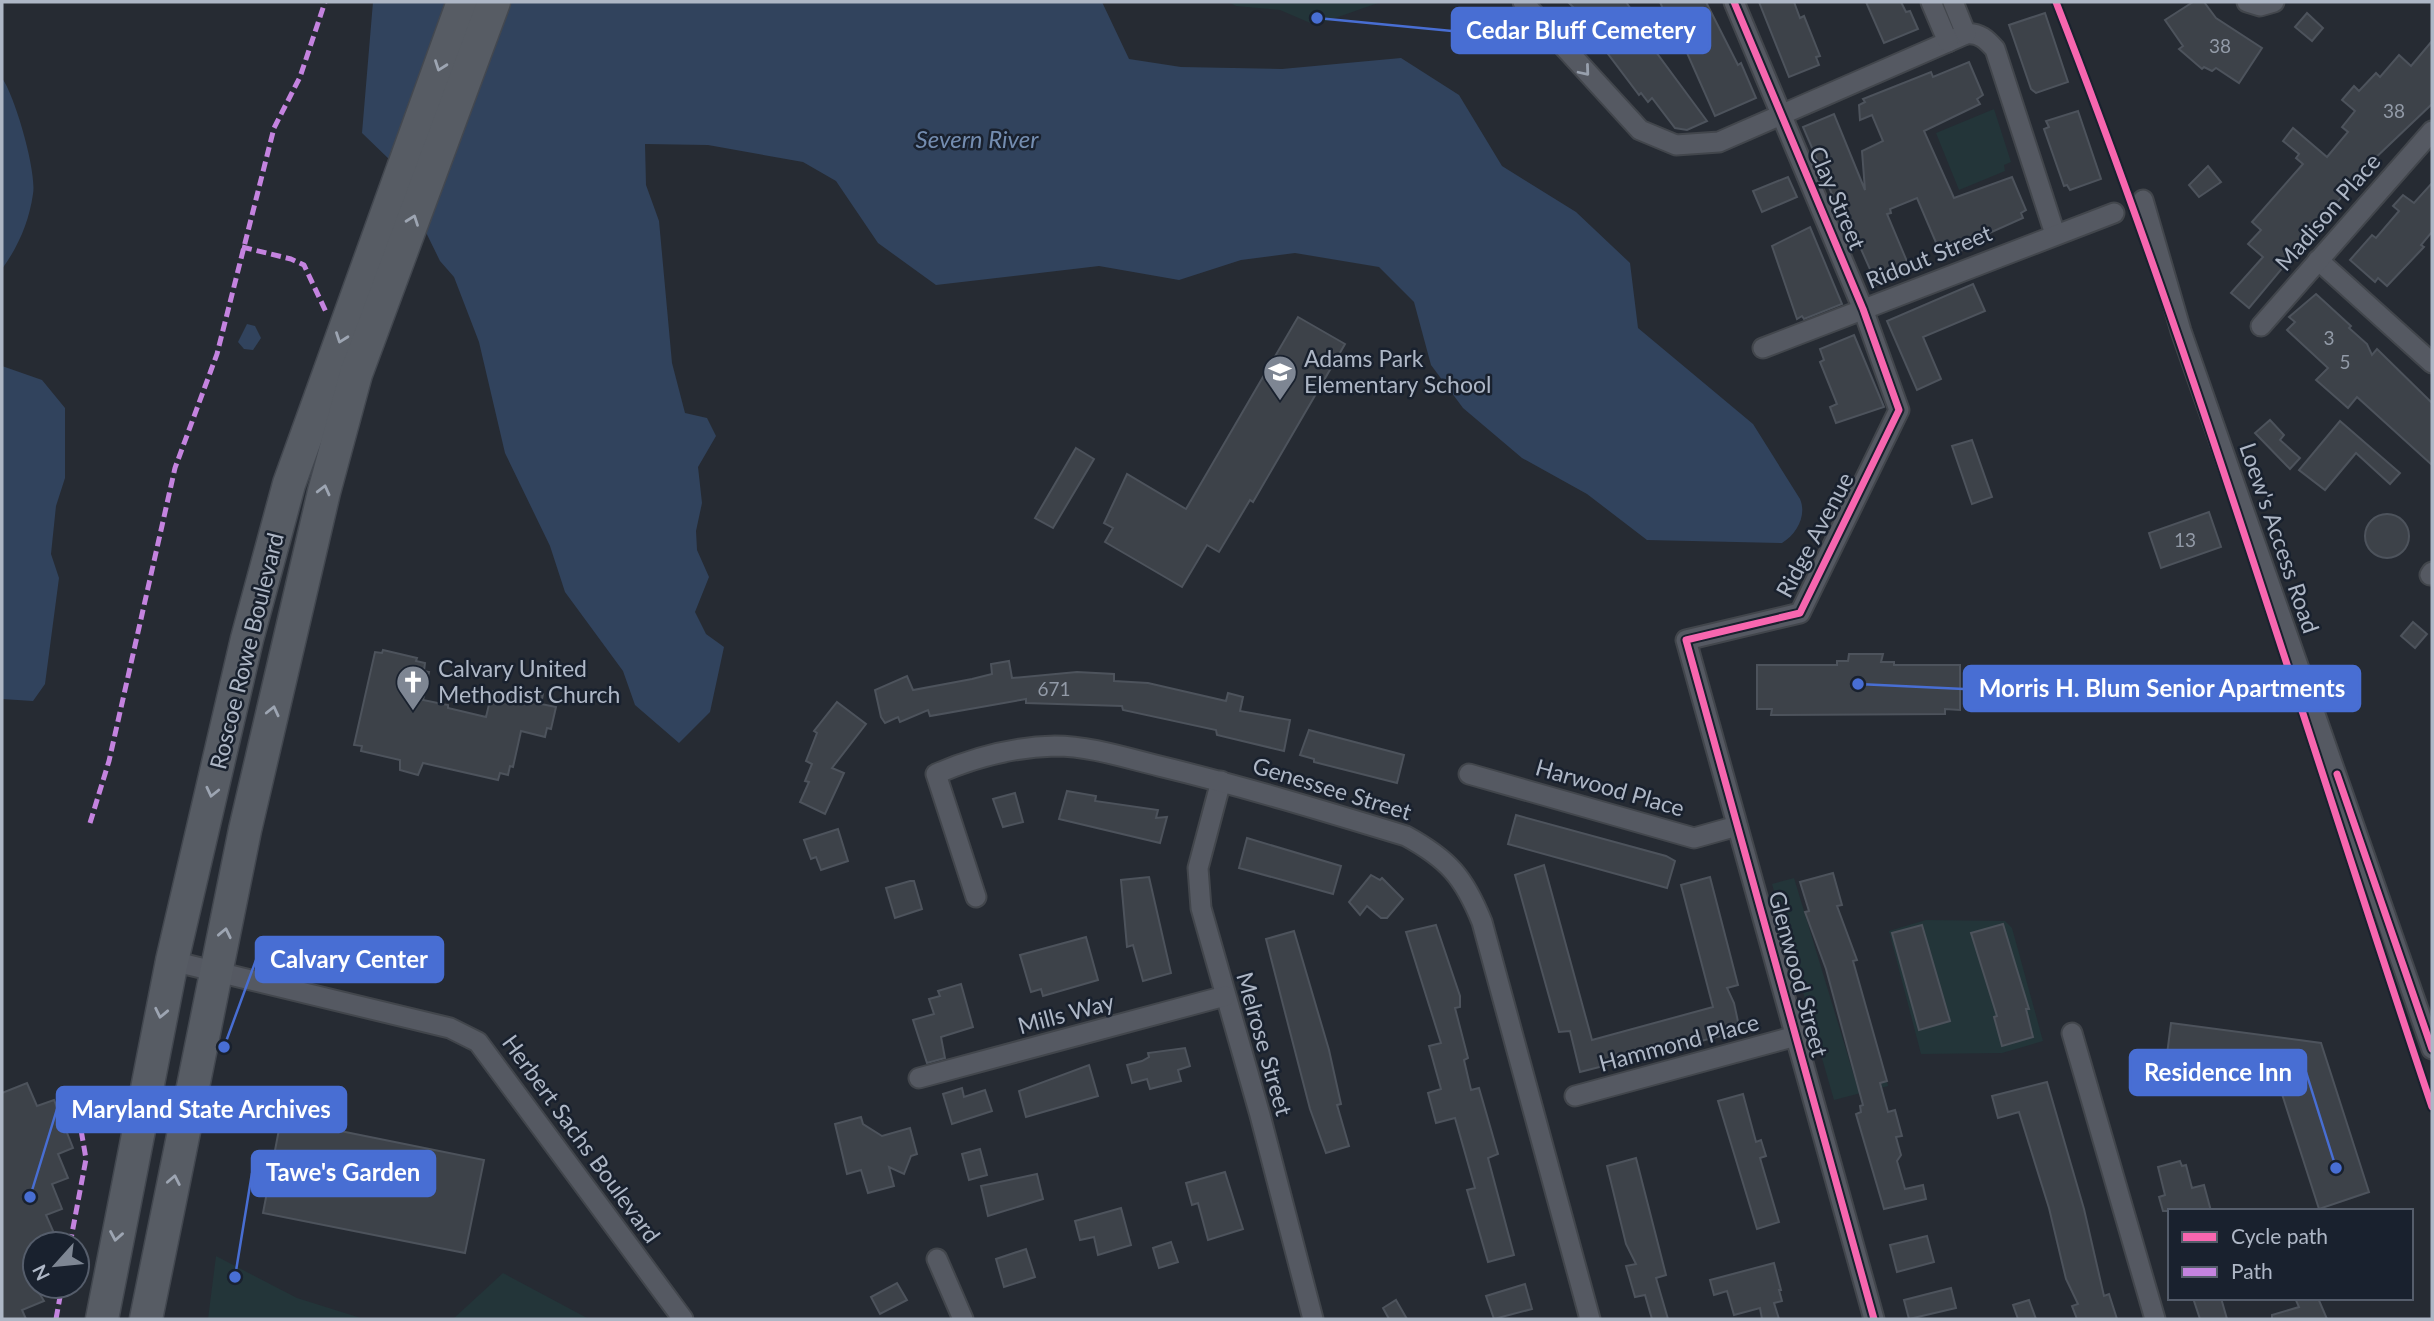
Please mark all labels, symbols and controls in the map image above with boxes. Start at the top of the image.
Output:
callout: Cedar Bluff Cemetery [1452,8,1710,53]
text: Cedar Bluff Cemetery [1466,15,1696,44]
house number: 38 [2209,34,2231,57]
one-way arrow [434,59,448,71]
one-way arrow [1577,62,1589,75]
house number: 38 [2383,99,2405,122]
water label: Severn River [916,124,1039,153]
street label: Clay Street [1804,142,1873,254]
street label: Madison Place [2269,147,2386,276]
one-way arrow [405,214,419,226]
street label: Ridout Street [1862,218,1996,294]
house number: 3 [2323,326,2335,349]
one-way arrow [335,331,349,343]
place label: Adams Park Elementary School [1304,344,1491,398]
house number: 5 [2339,350,2351,373]
school or university icon: Adams Park Elementary School [1261,353,1299,402]
street label: Loew's Access Road [2234,439,2326,637]
street label: Ridge Avenue [1769,467,1859,602]
one-way arrow [316,484,331,496]
house number: 13 [2174,528,2196,551]
street label: Roscoe Rowe Boulevard [203,530,289,772]
place label: Calvary United Methodist Church [438,654,620,708]
church icon: Calvary United Methodist Church [394,663,432,712]
callout: Morris H. Blum Senior Apartments [1964,666,2360,711]
text: Morris H. Blum Senior Apartments [1979,673,2345,702]
house number: 671 [1037,677,1071,700]
one-way arrow [265,705,279,717]
street label: Genessee Street [1250,751,1416,826]
street label: Harwood Place [1533,752,1688,822]
one-way arrow [205,786,220,798]
street label: Glenwood Street [1763,888,1835,1060]
one-way arrow [216,927,231,939]
callout: Calvary Center [256,937,443,982]
text: Calvary Center [270,944,428,973]
street label: Melrose Street [1231,969,1299,1119]
street label: Mills Way [1014,987,1117,1039]
one-way arrow [155,1007,170,1019]
street label: Hammond Place [1596,1007,1762,1077]
street label: Herbert Sachs Boulevard [497,1029,667,1248]
callout: Residence Inn [2130,1050,2306,1095]
text: Residence Inn [2144,1057,2292,1086]
callout: Maryland State Archives [57,1087,346,1132]
text: Maryland State Archives [71,1094,331,1123]
callout: Tawe's Garden [252,1151,435,1196]
text: Tawe's Garden [266,1157,420,1186]
one-way arrow [166,1174,181,1186]
legend [2168,1209,2413,1300]
text: Cycle path [2231,1223,2328,1248]
north arrow [21,1230,91,1300]
one-way arrow [109,1231,124,1242]
text: Path [2231,1258,2273,1283]
text: N [27,1261,54,1285]

